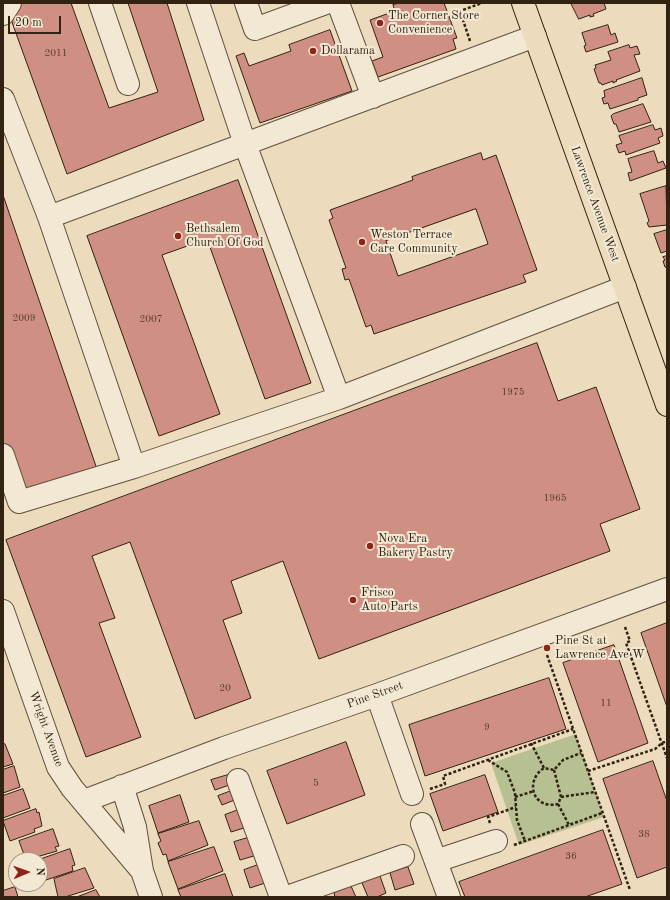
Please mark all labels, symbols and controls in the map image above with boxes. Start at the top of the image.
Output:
scale bar [10,8,63,34]
place label: The Corner Store Convenience [388,9,479,37]
text: 20 m [15,17,42,29]
marker: The Corner Store Convenience [375,18,385,28]
place label: Dollarama [321,44,375,58]
marker: Dollarama [308,46,318,56]
house number: 2011 [44,47,68,59]
street label: Lawrence Avenue West [567,144,623,264]
place label: Bethsalem Church Of God [186,222,264,250]
place label: Weston Terrace Care Community [370,228,458,256]
marker: Bethsalem Church Of God [173,231,183,241]
marker: Weston Terrace Care Community [357,237,367,247]
house number: 2009 [12,312,36,324]
house number: 2007 [139,313,163,325]
house number: 1975 [501,386,525,398]
house number: 1965 [543,492,567,504]
place label: Nova Era Bakery Pastry [378,532,453,560]
marker: Nova Era Bakery Pastry [365,541,375,551]
place label: Frisco Auto Parts [361,586,418,614]
marker: Frisco Auto Parts [348,595,358,605]
place label: Pine St at Lawrence Ave W [555,634,645,662]
marker: Pine St at Lawrence Ave W [542,643,552,653]
street label: Pine Street [345,678,405,712]
house number: 20 [219,682,231,694]
street label: Wright Avenue [26,689,66,769]
house number: 11 [600,697,612,709]
house number: 9 [484,721,490,733]
house number: 5 [313,777,319,789]
house number: 38 [638,828,650,840]
house number: 36 [565,850,577,862]
north arrow [8,852,48,892]
text: N [34,867,45,876]

